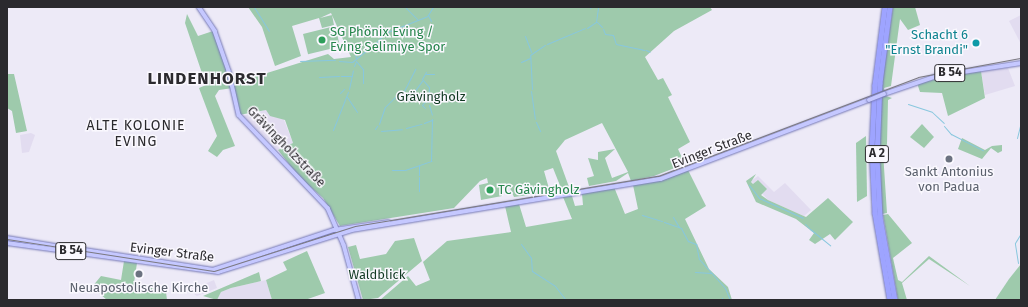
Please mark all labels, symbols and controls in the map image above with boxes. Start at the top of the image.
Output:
place label: SG Phönix Eving / Eving Selimiye Spor [330,25,445,56]
place label: Schacht 6 "Ernst Brandi" [885,28,968,59]
marker: SG Phönix Eving / Eving Selimiye Spor [317,35,327,45]
marker: Schacht 6 "Ernst Brandi" [971,38,981,48]
road number: B 54 [934,63,966,83]
district label: LINDENHORST [147,69,267,89]
park label: Grävingholz [397,89,465,105]
street label: Grävingholzstraße [244,103,328,191]
district label: ALTE KOLONIE EVING [86,118,186,150]
street label: Evinger Straße [670,128,754,172]
road number: A 2 [864,144,890,164]
marker: Sankt Antonius von Padua [944,154,954,164]
place label: Sankt Antonius von Padua [905,165,993,196]
place label: TC Gävingholz [498,182,579,198]
marker: TC Gävingholz [485,185,495,195]
street label: Evinger Straße [129,240,215,266]
road number: B 54 [55,241,87,261]
park label: Waldblick [349,267,405,283]
marker: Neuapostolische Kirche [134,269,144,279]
place label: Neuapostolische Kirche [70,280,208,296]

